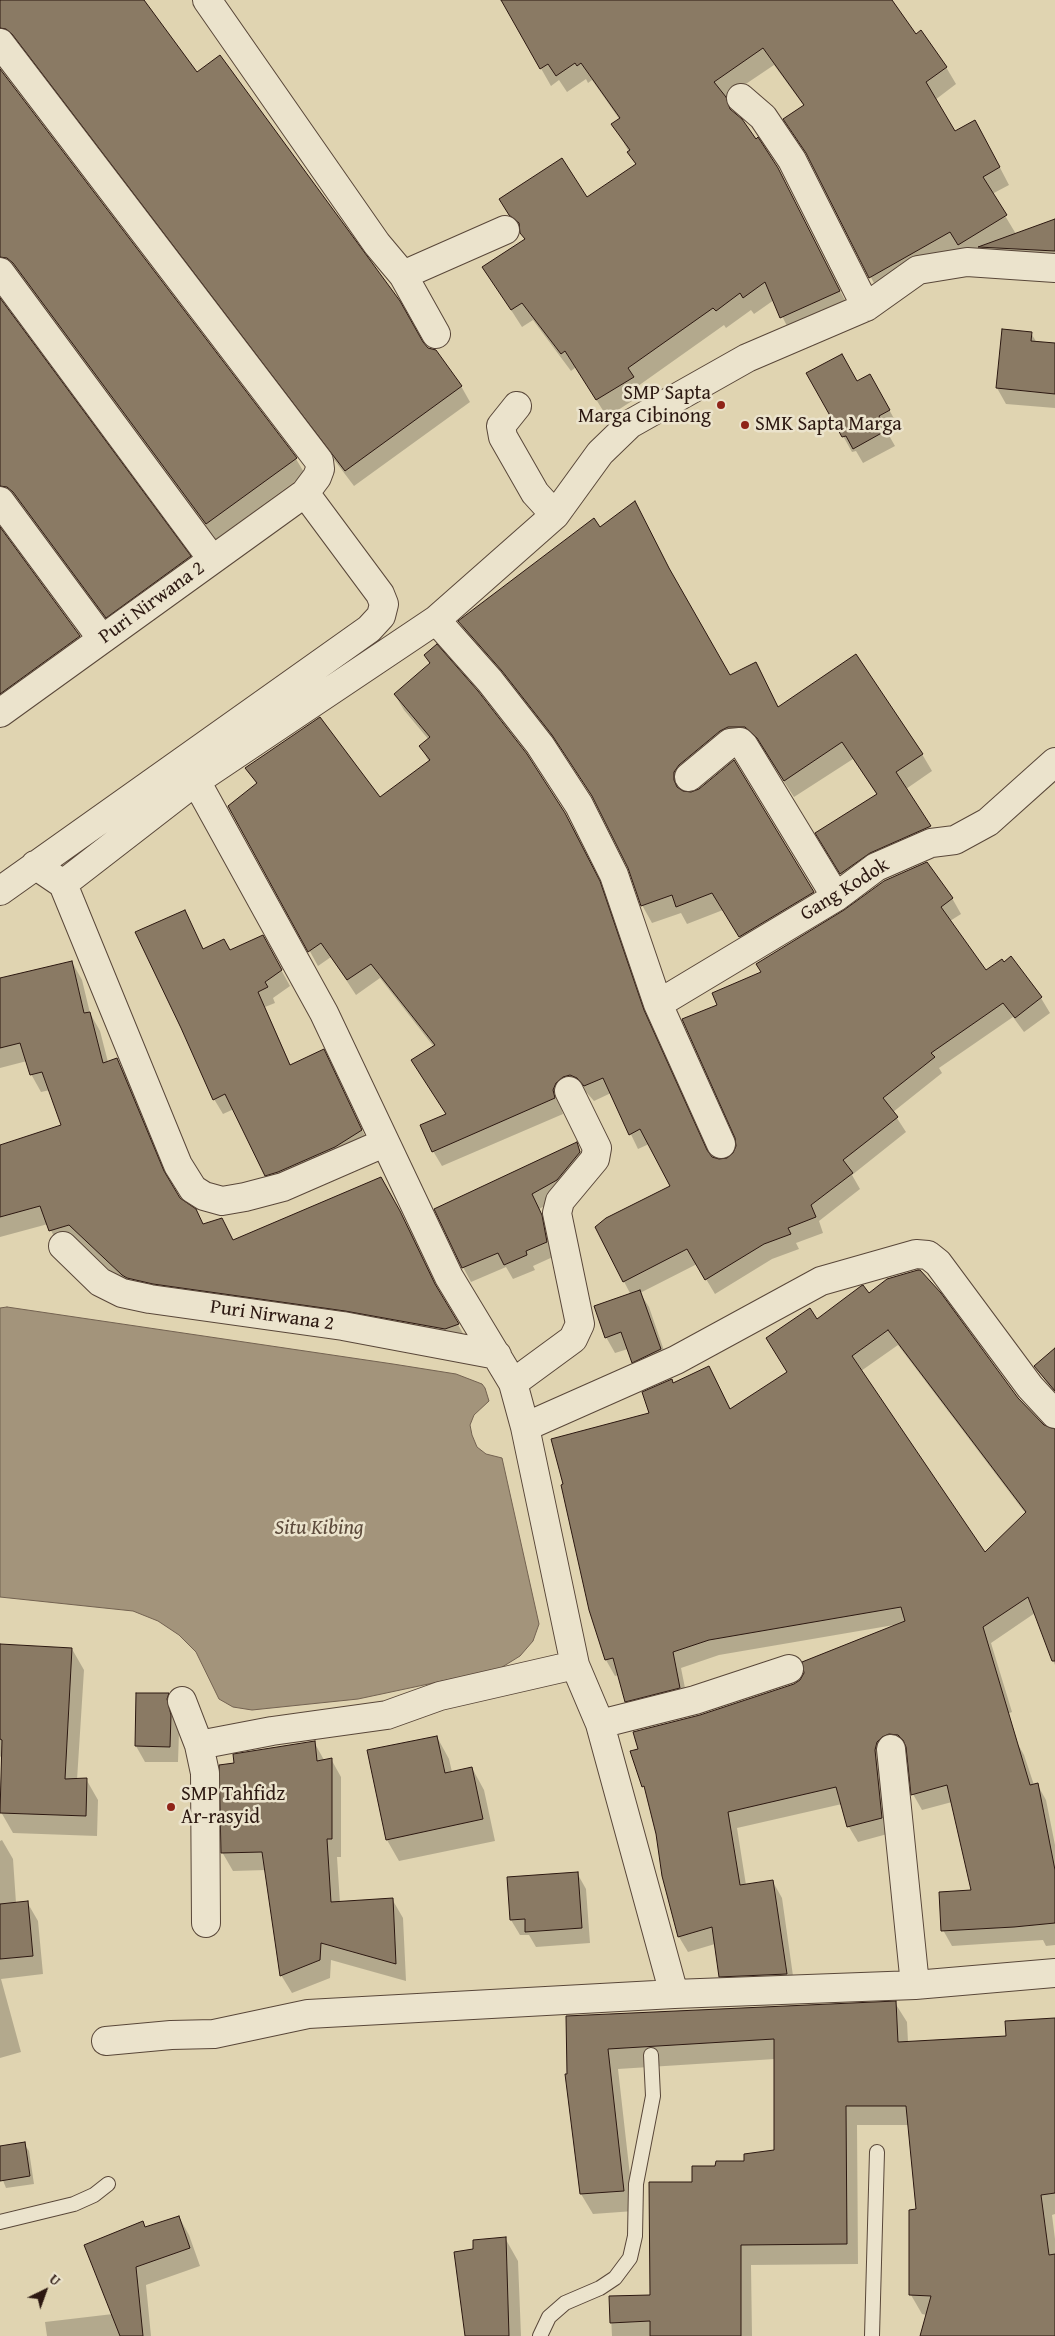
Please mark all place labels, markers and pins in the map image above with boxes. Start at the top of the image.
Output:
place label: SMP Sapta Marga Cibinong [578,382,711,429]
marker: SMP Sapta Marga Cibinong [715,399,727,411]
place label: SMK Sapta Marga [755,413,902,437]
marker: SMK Sapta Marga [739,419,751,431]
place label: SMP Tahfidz Ar-rasyid [181,1783,285,1830]
marker: SMP Tahfidz Ar-rasyid [165,1801,177,1813]

